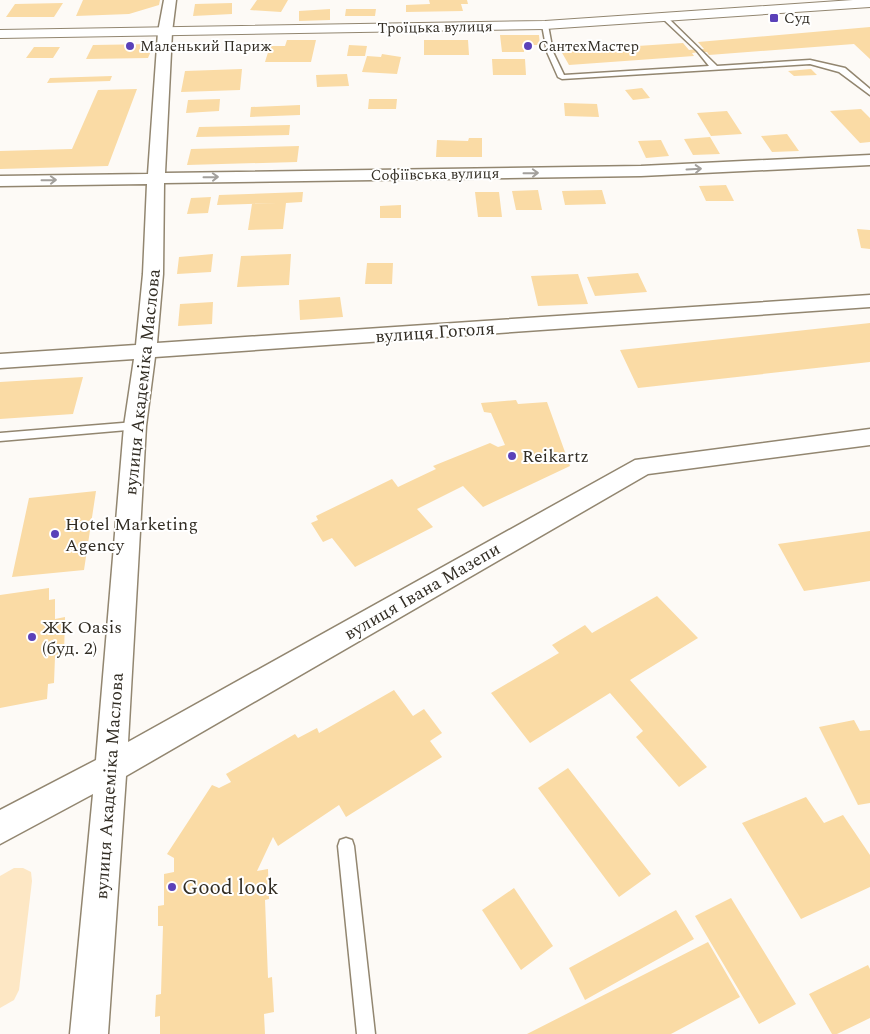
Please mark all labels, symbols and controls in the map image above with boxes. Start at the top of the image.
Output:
place label: Суд [784,7,810,30]
marker: Суд [768,12,780,24]
street label: Троїцька вулиця [377,15,493,40]
place label: Маленький Париж [140,35,272,58]
place label: СантехМастер [538,35,639,58]
marker: Маленький Париж [124,40,136,52]
marker: СантехМастер [522,40,534,52]
street label: Софіївська вулиця [370,162,500,187]
one-way arrow [685,164,701,173]
one-way arrow [523,168,539,177]
one-way arrow [202,172,219,182]
one-way arrow [40,175,56,185]
street label: вулиця Академіка Маслова [117,267,168,496]
street label: вулиця Гоголя [374,315,496,350]
place label: Reikartz [522,443,589,470]
marker: Reikartz [506,450,518,462]
place label: Hotel Marketing Agency [65,511,198,559]
marker: Hotel Marketing Agency [49,528,61,540]
street label: вулиця Івана Мазепи [339,536,505,647]
place label: ЖК Oasis (буд. 2) [42,614,122,662]
marker: ЖК Oasis (буд. 2) [26,631,38,643]
street label: вулиця Академіка Маслова [88,672,131,900]
place label: Good look [182,872,279,904]
marker: Good look [166,881,178,893]

